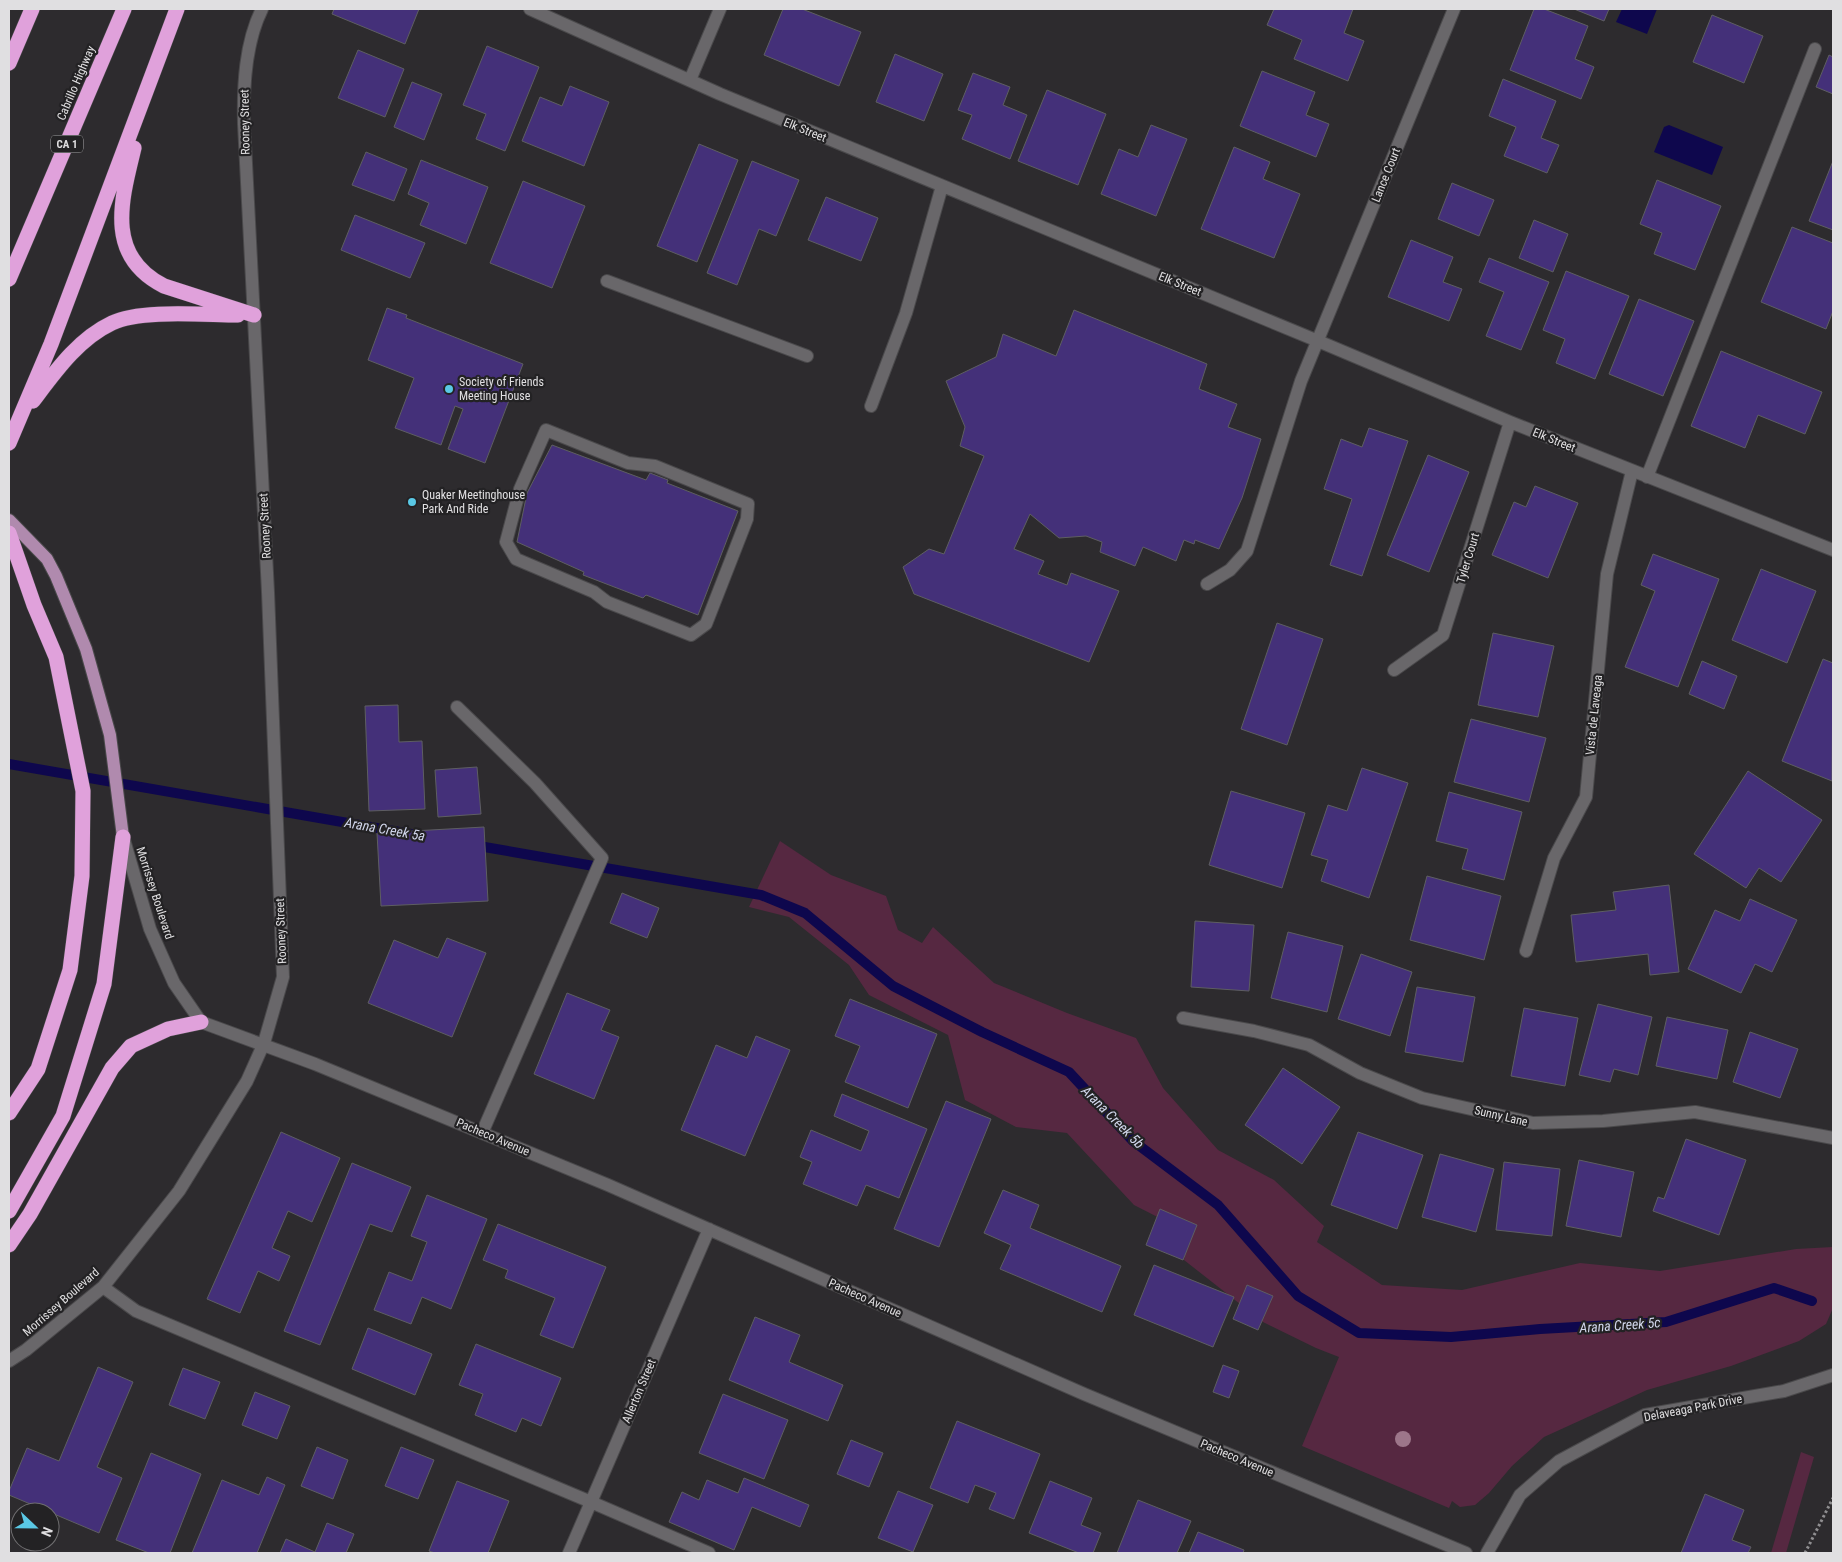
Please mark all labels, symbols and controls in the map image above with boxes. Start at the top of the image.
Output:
street label: Cabrillo Highway [54,44,98,122]
street label: Rooney Street [237,89,253,155]
street label: Elk Street [782,115,829,145]
road number: CA 1 [51,136,83,152]
street label: Lance Court [1369,145,1403,204]
street label: Elk Street [1157,269,1204,299]
place label: Society of Friends Meeting House [459,375,544,403]
marker: Society of Friends Meeting House [443,383,455,395]
street label: Elk Street [1531,425,1578,455]
place label: Quaker Meetinghouse Park And Ride [422,488,526,516]
street label: Rooney Street [256,492,274,559]
marker: Quaker Meetinghouse Park And Ride [406,496,418,508]
street label: Tyler Court [1454,531,1482,585]
street label: Vista de Laveaga [1583,674,1605,756]
water label: Arana Creek 5a [343,814,426,844]
street label: Morrissey Boulevard [133,845,177,941]
street label: Rooney Street [273,898,289,964]
water label: Arana Creek 5b [1078,1082,1148,1152]
street label: Sunny Lane [1473,1103,1529,1129]
street label: Pacheco Avenue [454,1115,532,1159]
street label: Morrissey Boulevard [20,1265,102,1339]
street label: Pacheco Avenue [826,1276,904,1320]
water label: Arana Creek 5c [1578,1314,1661,1336]
street label: Allerton Street [619,1356,659,1425]
street label: Delaveaga Park Drive [1643,1392,1744,1424]
street label: Pacheco Avenue [1198,1436,1276,1480]
north arrow [10,1502,60,1552]
text: N [38,1525,56,1539]

